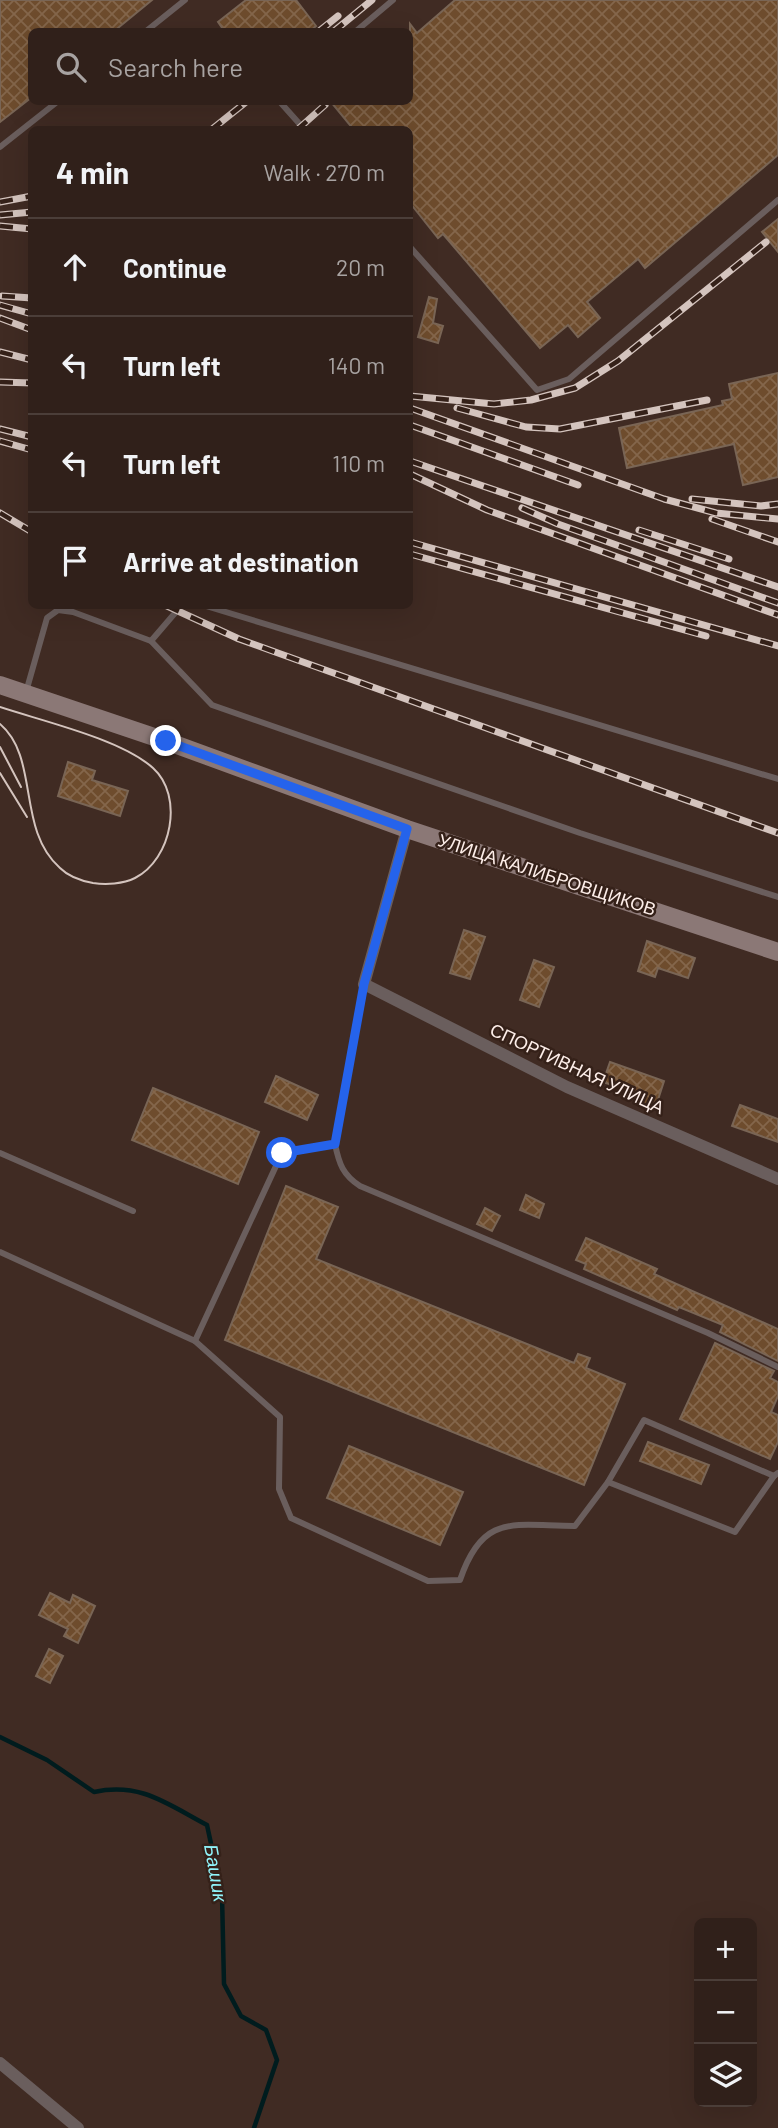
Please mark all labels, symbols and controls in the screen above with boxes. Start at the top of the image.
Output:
search box [28,28,413,105]
icon: search [52,48,90,86]
text: Search here [108,51,243,82]
text: 4 min [56,154,129,190]
text: Walk · 270 m [263,158,385,186]
icon: ahead [56,248,94,286]
text: Continue [123,252,227,283]
text: 20 m [336,253,385,281]
icon: left [56,346,94,384]
text: Turn left [123,350,221,381]
text: 140 m [328,351,385,379]
icon: left [56,444,94,482]
text: Turn left [123,448,221,479]
text: 110 m [332,449,385,477]
icon: arrive [56,542,94,580]
text: Arrive at destination [123,546,359,577]
route end [150,725,181,756]
street label: УЛИЦА КАЛИБРОВЩИКОВ [436,828,659,920]
street label: СПОРТИВНАЯ УЛИЦА [487,1018,668,1118]
route start [266,1137,297,1168]
water label: Башик [200,1842,233,1905]
map controls [694,1918,757,2107]
button: + [694,1918,757,1981]
button: − [694,1981,757,2044]
button: layers [694,2044,757,2107]

